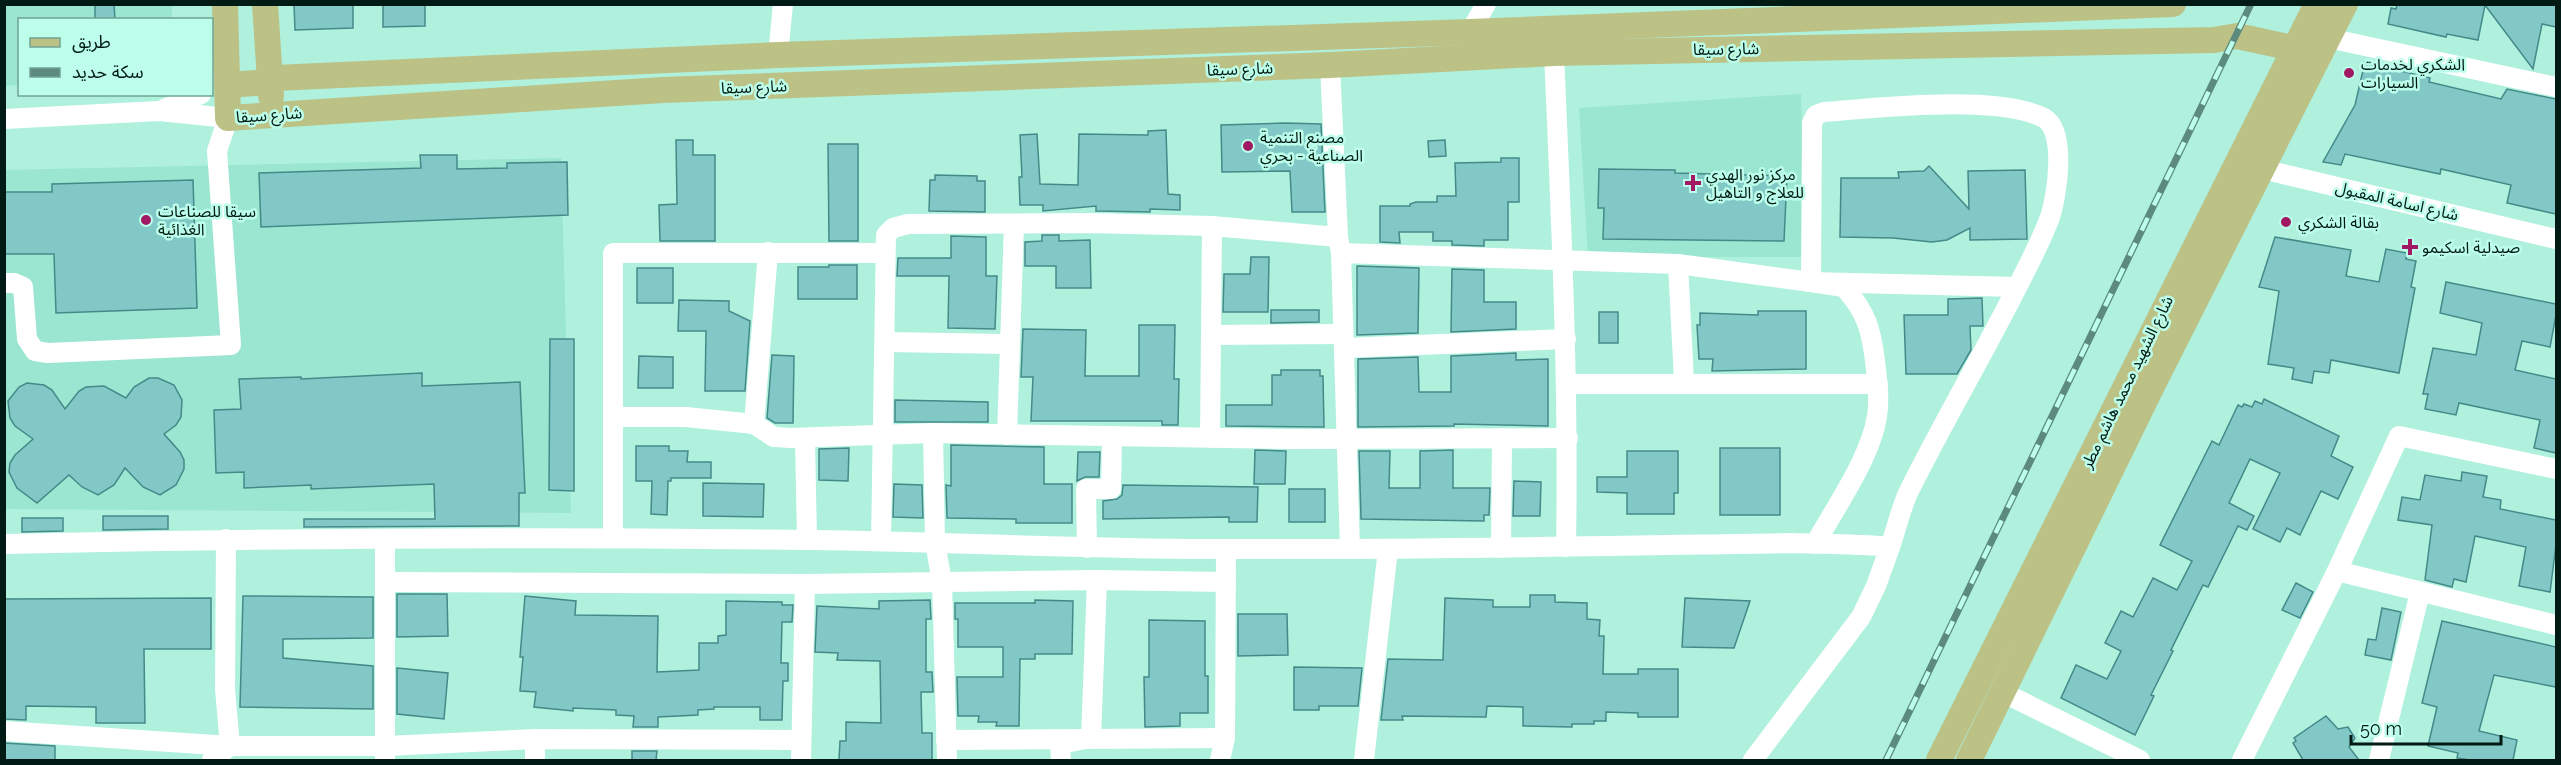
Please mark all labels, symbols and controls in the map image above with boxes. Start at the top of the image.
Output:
legend [18,18,213,96]
text: طريق [72,31,111,53]
street label: شارع سيقا [1693,39,1759,62]
place label: الشكري لخدمات السيارات [2361,55,2465,92]
street label: شارع سيقا [1207,58,1274,83]
text: سكة حديد [72,61,144,82]
marker: الشكري لخدمات السيارات [2342,66,2356,80]
street label: شارع سيقا [721,76,788,101]
street label: شارع سيقا [235,103,303,130]
place label: مصنع التنمية الصناعية - بحري [1260,128,1363,167]
marker: مصنع التنمية الصناعية - بحري [1241,139,1255,153]
place label: مركز نور الهدي للعلاج و التاهيل [1706,165,1804,205]
marker: مركز نور الهدي للعلاج و التاهيل [1684,174,1702,192]
street label: شارع اسامة المقبول [2333,178,2460,227]
place label: سيقا للصناعات الغذائية [158,202,256,239]
marker: سيقا للصناعات الغذائية [139,213,153,227]
place label: بقالة الشكري [2298,213,2379,234]
marker: بقالة الشكري [2279,215,2293,229]
place label: صيدلية اسكيمو [2422,238,2520,257]
marker: صيدلية اسكيمو [2403,240,2417,254]
street label: شارع الشهيد محمد هاشم مطر [2076,293,2180,474]
scale bar [2351,708,2501,746]
text: 50 m [2360,718,2402,739]

